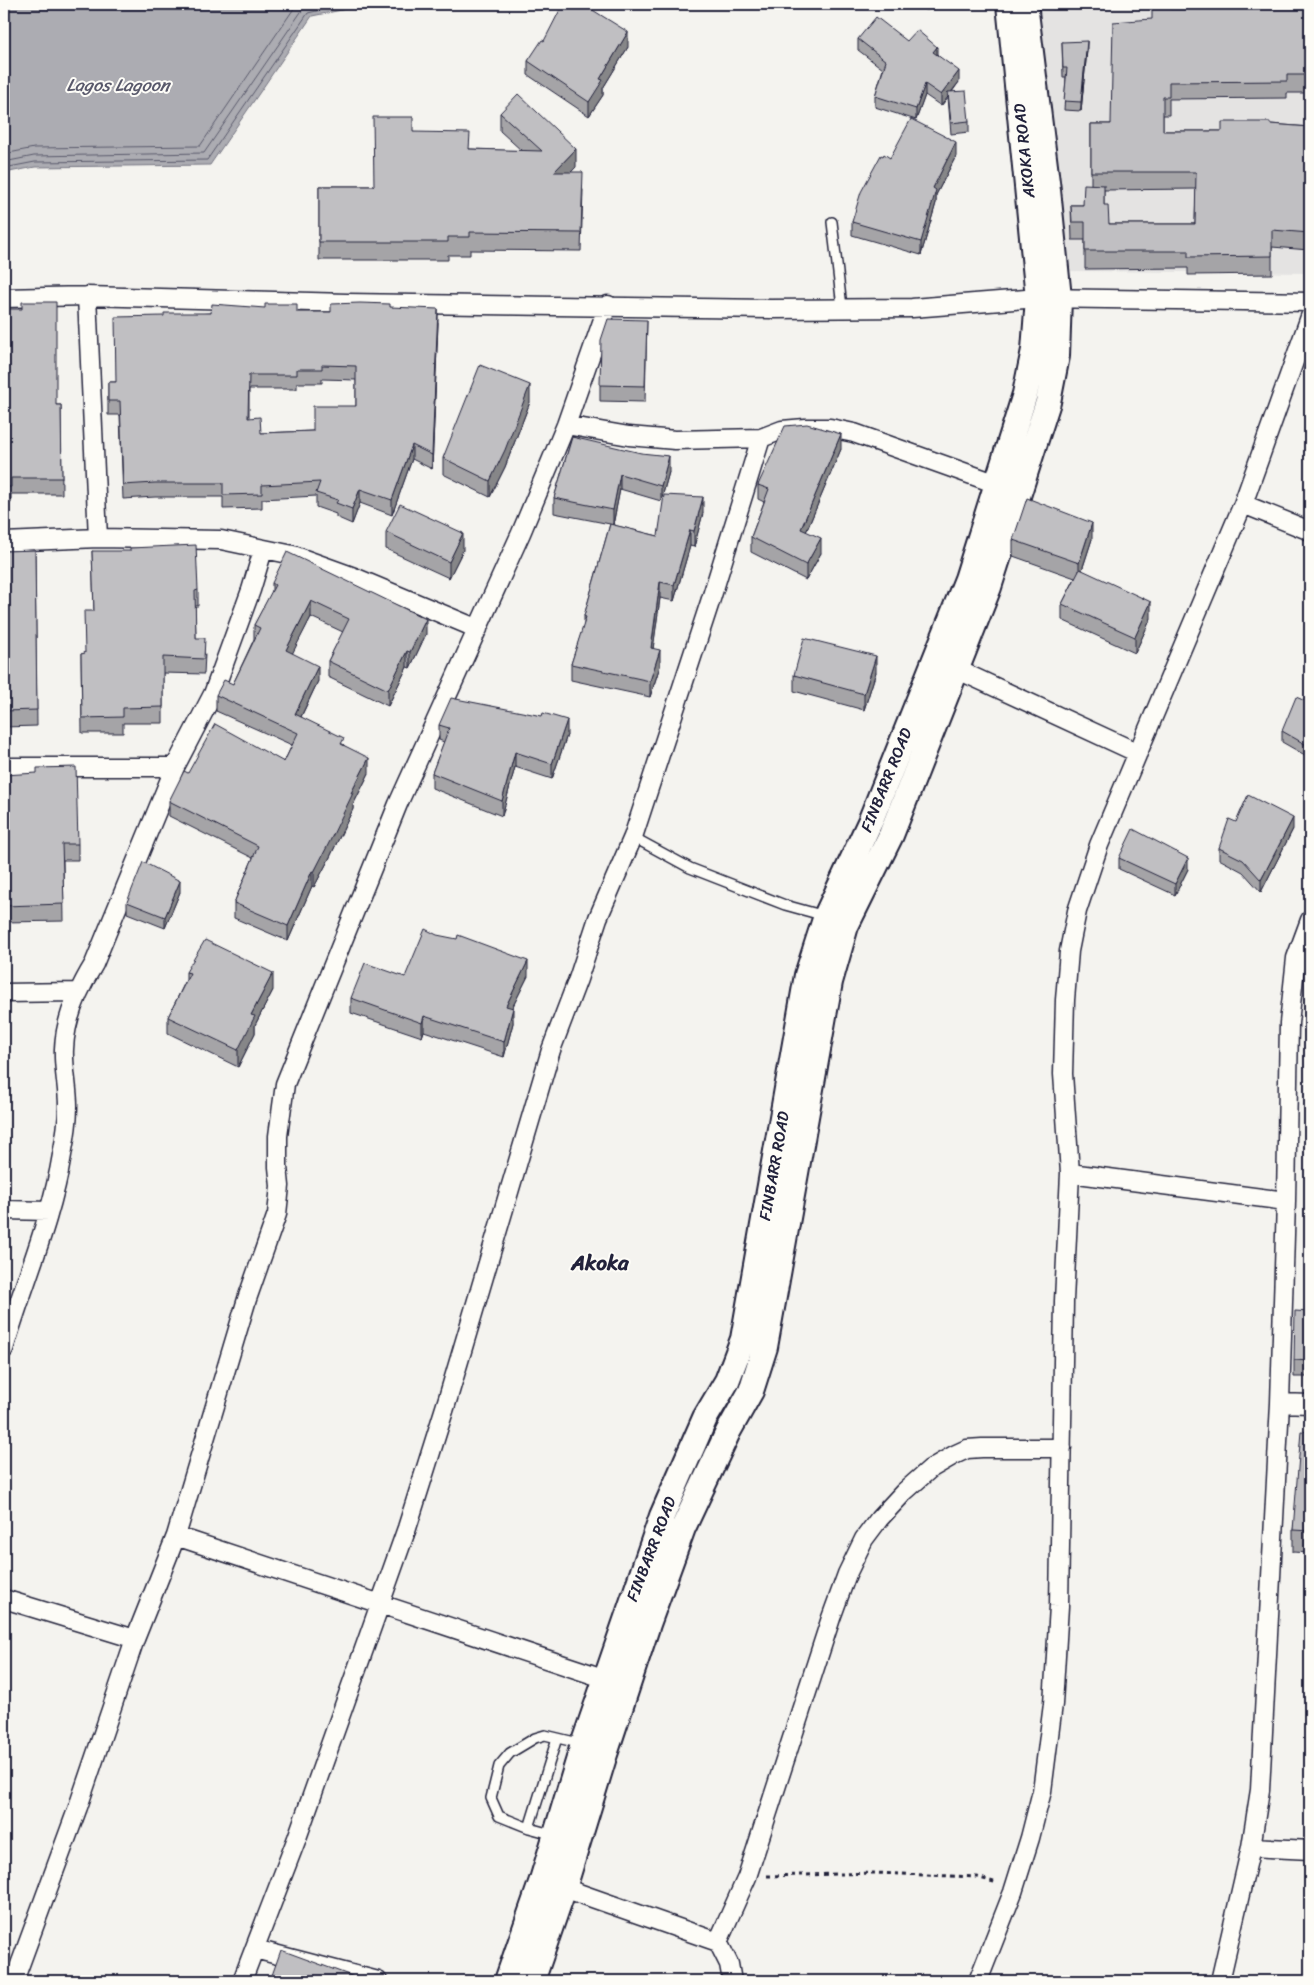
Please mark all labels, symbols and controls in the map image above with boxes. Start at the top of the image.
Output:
water label: Lagos Lagoon [67,69,172,101]
street label: AKOKA ROAD [1005,102,1043,201]
street label: FINBARR ROAD [852,723,920,837]
street label: FINBARR ROAD [750,1109,798,1223]
district label: Akoka [570,1244,630,1282]
street label: FINBARR ROAD [618,1492,684,1606]

